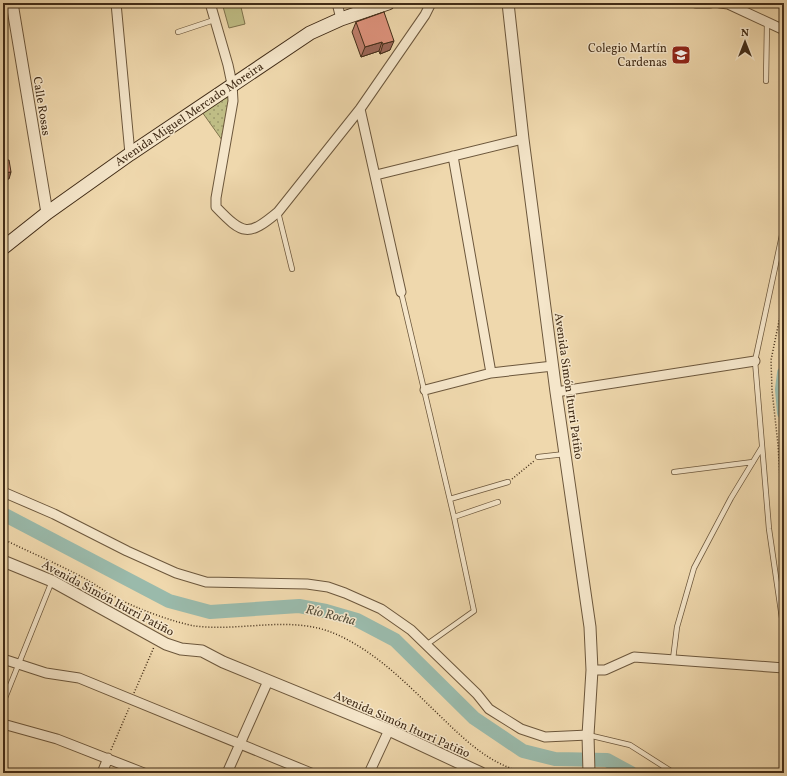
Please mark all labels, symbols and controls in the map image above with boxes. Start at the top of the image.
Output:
north arrow [725,22,765,62]
text: N [741,26,749,41]
place label: Colegio Martín Cardenas [588,41,667,71]
school or university icon: Colegio Martín Cardenas [670,44,692,66]
street label: Avenida Miguel Mercado Moreira [112,59,267,171]
street label: Calle Rosas [28,75,54,137]
street label: Avenida Simón Iturri Patiño [550,312,586,460]
street label: Avenida Simón Iturri Patiño [39,557,177,641]
water label: Río Rocha [304,601,357,631]
street label: Avenida Simón Iturri Patiño [331,688,472,762]

